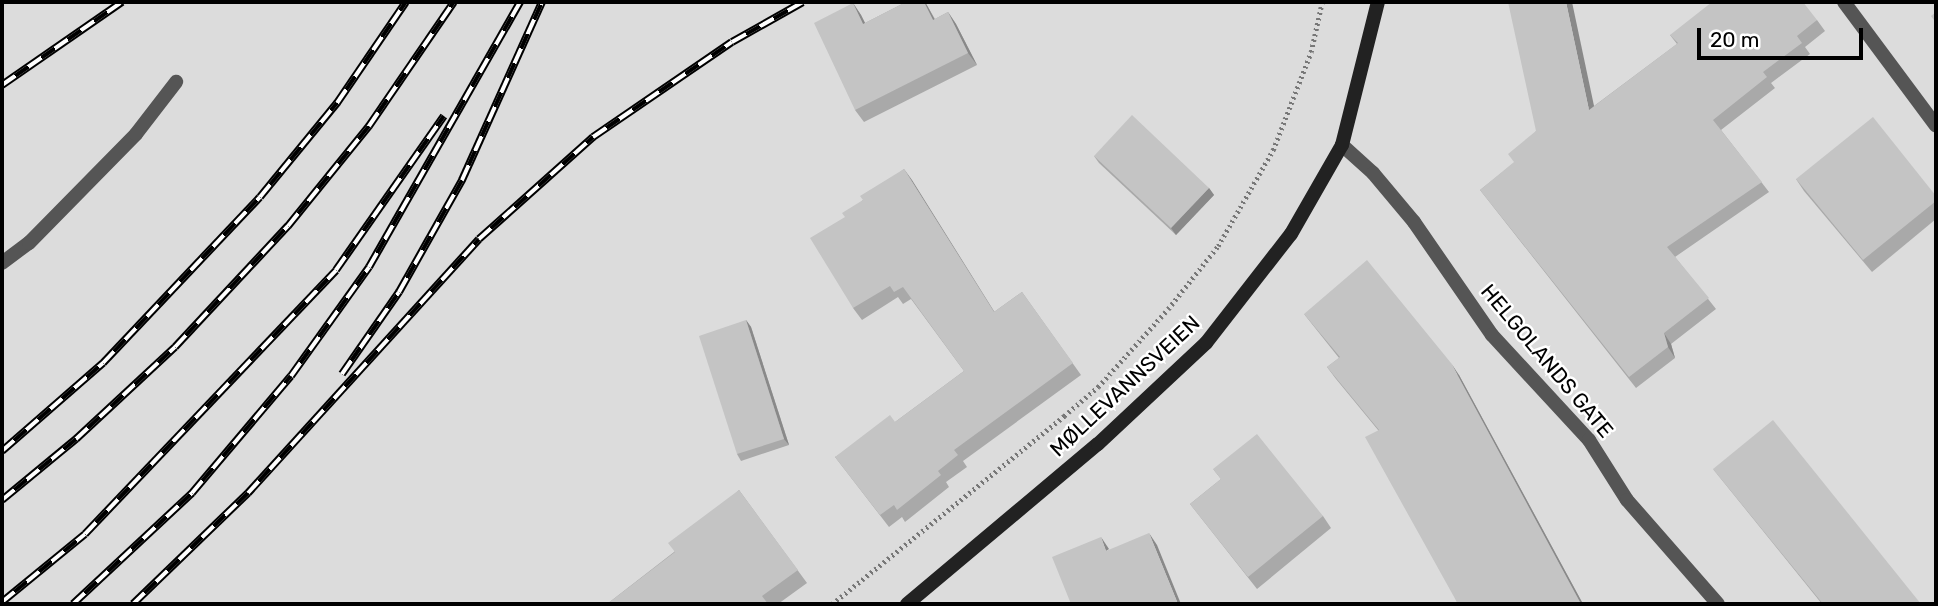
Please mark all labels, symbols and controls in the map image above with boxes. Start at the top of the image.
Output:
scale bar [1700,14,1866,58]
text: 20 m [1710,27,1759,52]
street label: HELGOLANDS GATE [1476,279,1618,443]
street label: MØLLEVANNSVEIEN [1045,310,1205,462]

